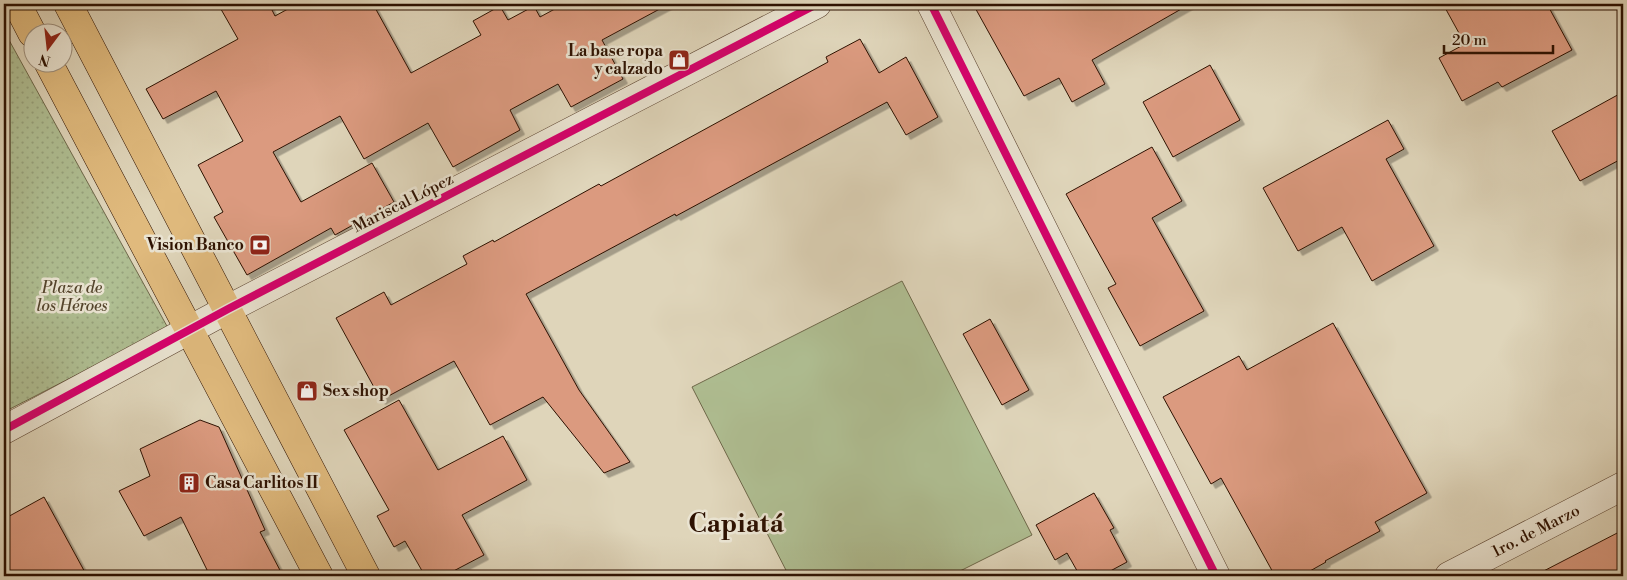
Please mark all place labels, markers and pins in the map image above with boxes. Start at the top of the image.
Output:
place label: La base ropa y calzado [568,41,663,79]
shop icon: La base ropa y calzado [667,48,691,72]
bank icon: Vision Banco [248,233,272,257]
place label: Vision Banco [146,235,244,255]
shop icon: Sex shop [295,379,319,403]
place label: Sex shop [323,381,389,401]
building icon: Casa Carlitos II [177,471,201,495]
place label: Casa Carlitos II [205,473,318,493]

